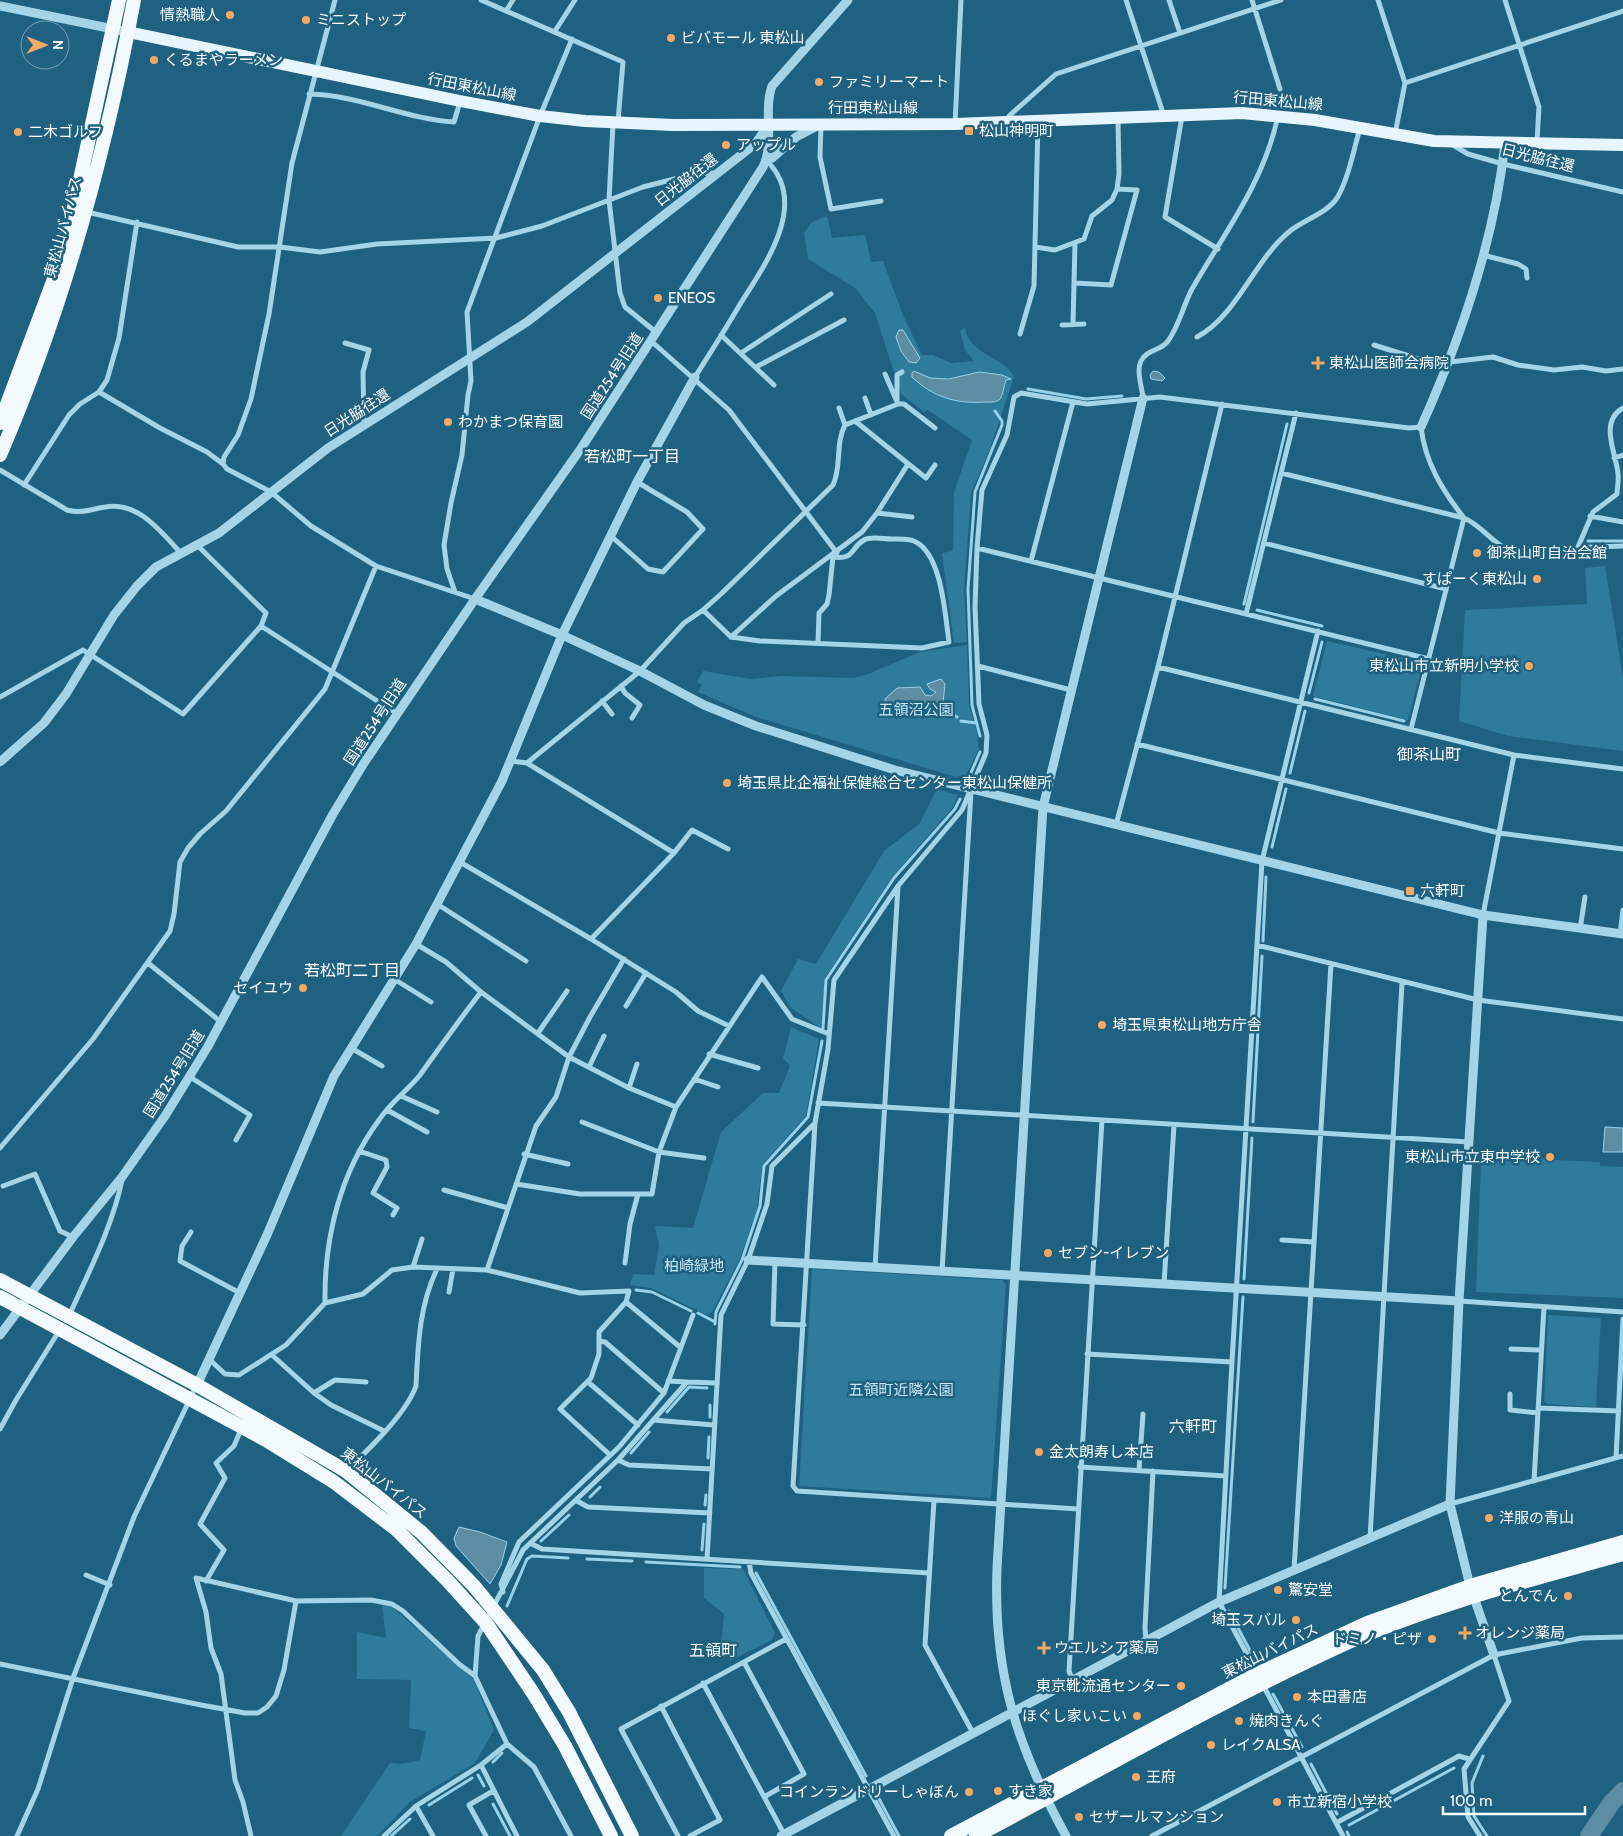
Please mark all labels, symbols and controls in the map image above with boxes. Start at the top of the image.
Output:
place label: 情熱職人 [160,6,220,24]
marker: 情熱職人 [224,9,236,21]
place label: ミニストップ [316,11,406,29]
marker: ミニストップ [300,14,312,26]
north arrow [20,20,70,70]
place label: ビバモール 東松山 [681,29,804,47]
marker: ビバモール 東松山 [665,32,677,44]
text: N [49,40,67,50]
place label: くるまやラーメン [164,51,283,69]
marker: くるまやラーメン [148,54,160,66]
street label: 行田東松山線 [426,70,518,104]
place label: ファミリーマート [829,73,949,91]
marker: ファミリーマート [813,76,825,88]
street label: 行田東松山線 [1232,88,1324,114]
street label: 行田東松山線 [828,99,918,117]
place label: 松山神明町 [979,122,1054,140]
place label: 二木ゴルフ [28,123,103,141]
marker: 松山神明町 [963,125,975,137]
marker: 二木ゴルフ [12,126,24,138]
place label: アップル [736,136,796,154]
marker: アップル [720,139,732,151]
street label: 日光脇往還 [1499,140,1577,176]
street label: 日光脇往還 [651,150,721,210]
street label: 東松山バイパス [41,174,85,280]
place label: ENEOS [668,289,716,307]
marker: ENEOS [652,292,664,304]
street label: 国道254号旧道 [577,329,647,423]
place label: 東松山医師会病院 [1329,354,1449,372]
marker: 東松山医師会病院 [1311,356,1325,370]
street label: 日光脇往還 [321,385,393,441]
place label: わかまつ保育園 [458,413,563,431]
marker: わかまつ保育園 [442,416,454,428]
district label: 若松町一丁目 [584,447,680,466]
place label: 御茶山町自治会館 [1487,544,1607,562]
marker: 御茶山町自治会館 [1471,547,1483,559]
place label: すぱーく東松山 [1422,570,1527,588]
marker: すぱーく東松山 [1531,573,1543,585]
place label: 東松山市立新明小学校 [1369,657,1519,675]
marker: 東松山市立新明小学校 [1523,660,1535,672]
street label: 国道254号旧道 [340,675,410,769]
park label: 五領沼公園 [878,701,954,719]
district label: 御茶山町 [1397,745,1461,764]
place label: 埼玉県比企福祉保健総合センター東松山保健所 [737,774,1052,792]
marker: 埼玉県比企福祉保健総合センター東松山保健所 [721,777,733,789]
place label: 六軒町 [1420,882,1465,900]
marker: 六軒町 [1404,885,1416,897]
district label: 若松町二丁目 [304,961,400,980]
place label: セイユウ [233,979,293,997]
marker: セイユウ [297,982,309,994]
place label: 埼玉県東松山地方庁舎 [1112,1016,1262,1034]
marker: 埼玉県東松山地方庁舎 [1096,1019,1108,1031]
street label: 国道254号旧道 [140,1027,208,1121]
place label: 東松山市立東中学校 [1405,1148,1540,1166]
marker: 東松山市立東中学校 [1544,1151,1556,1163]
place label: セブン-イレブン [1058,1244,1169,1262]
marker: セブン-イレブン [1042,1247,1054,1259]
park label: 柏崎緑地 [664,1257,724,1275]
park label: 五領町近隣公園 [848,1381,954,1399]
district label: 六軒町 [1169,1417,1217,1436]
place label: 金太朗寿し本店 [1049,1443,1154,1461]
street label: 東松山バイパス [337,1444,431,1522]
marker: 金太朗寿し本店 [1033,1446,1045,1458]
place label: 洋服の青山 [1499,1509,1574,1527]
marker: 洋服の青山 [1483,1512,1495,1524]
place label: 驚安堂 [1288,1581,1333,1599]
marker: 驚安堂 [1272,1584,1284,1596]
place label: とんでん [1499,1587,1558,1605]
marker: とんでん [1562,1590,1574,1602]
place label: 埼玉スバル [1211,1611,1286,1629]
marker: 埼玉スバル [1290,1614,1302,1626]
street label: 東松山バイパス [1219,1620,1321,1682]
place label: オレンジ薬局 [1475,1624,1565,1642]
marker: オレンジ薬局 [1459,1627,1471,1639]
place label: ドミノ・ピザ [1332,1630,1422,1648]
marker: ドミノ・ピザ [1426,1633,1438,1645]
place label: ウエルシア薬局 [1054,1639,1159,1657]
district label: 五領町 [689,1641,737,1660]
marker: ウエルシア薬局 [1038,1642,1050,1654]
place label: 東京靴流通センター [1036,1677,1171,1695]
marker: 東京靴流通センター [1175,1680,1187,1692]
place label: 本田書店 [1307,1688,1367,1706]
marker: 本田書店 [1291,1691,1303,1703]
place label: ほぐし家いこい [1022,1707,1127,1725]
marker: ほぐし家いこい [1131,1710,1143,1722]
place label: 焼肉きんぐ [1249,1712,1324,1730]
marker: 焼肉きんぐ [1233,1715,1245,1727]
place label: レイクALSA [1221,1736,1301,1754]
marker: レイクALSA [1205,1739,1217,1751]
place label: 王府 [1146,1768,1176,1786]
marker: 王府 [1130,1771,1142,1783]
place label: すき家 [1008,1782,1053,1800]
place label: コインランドリーしゃぼん [779,1783,959,1801]
scale bar [1443,1784,1586,1816]
marker: すき家 [992,1785,1004,1797]
marker: コインランドリーしゃぼん [963,1786,975,1798]
text: 100 m [1450,1792,1492,1810]
place label: 市立新宿小学校 [1287,1793,1392,1811]
marker: 市立新宿小学校 [1271,1796,1283,1808]
place label: セザールマンション [1089,1808,1224,1826]
marker: セザールマンション [1073,1811,1085,1823]

